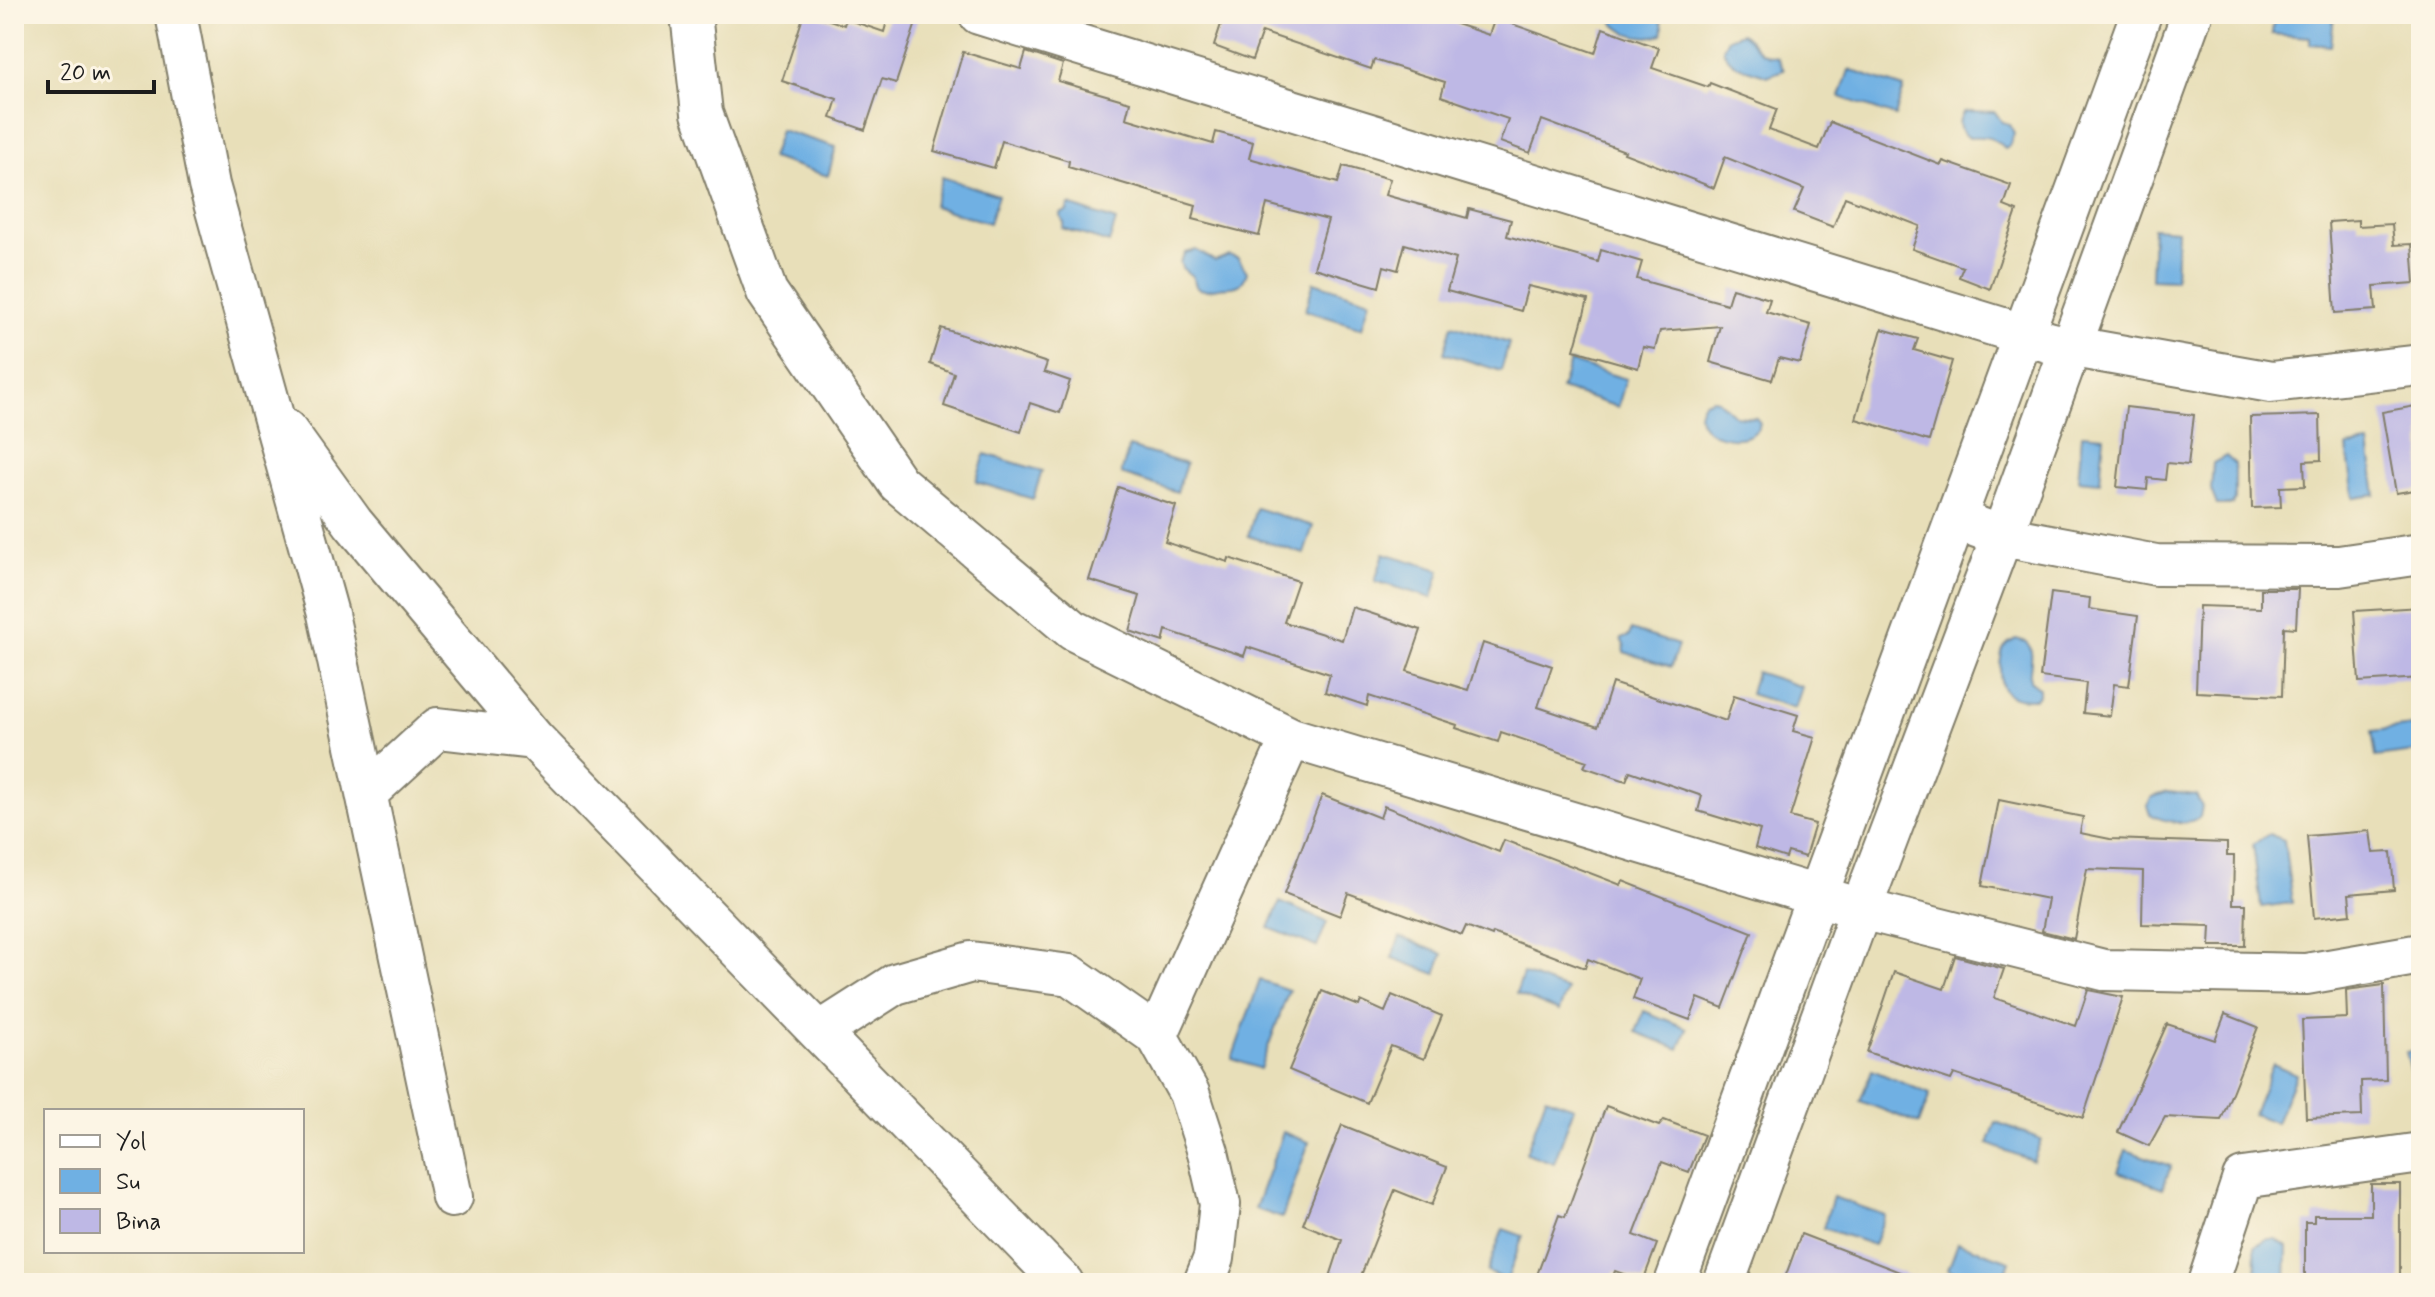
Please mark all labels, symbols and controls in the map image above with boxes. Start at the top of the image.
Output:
scale bar [48,44,154,94]
text: 20 m [60,58,111,89]
legend [44,1109,304,1253]
text: Yol [116,1127,146,1158]
text: Su [116,1167,140,1198]
text: Bina [116,1207,161,1238]

